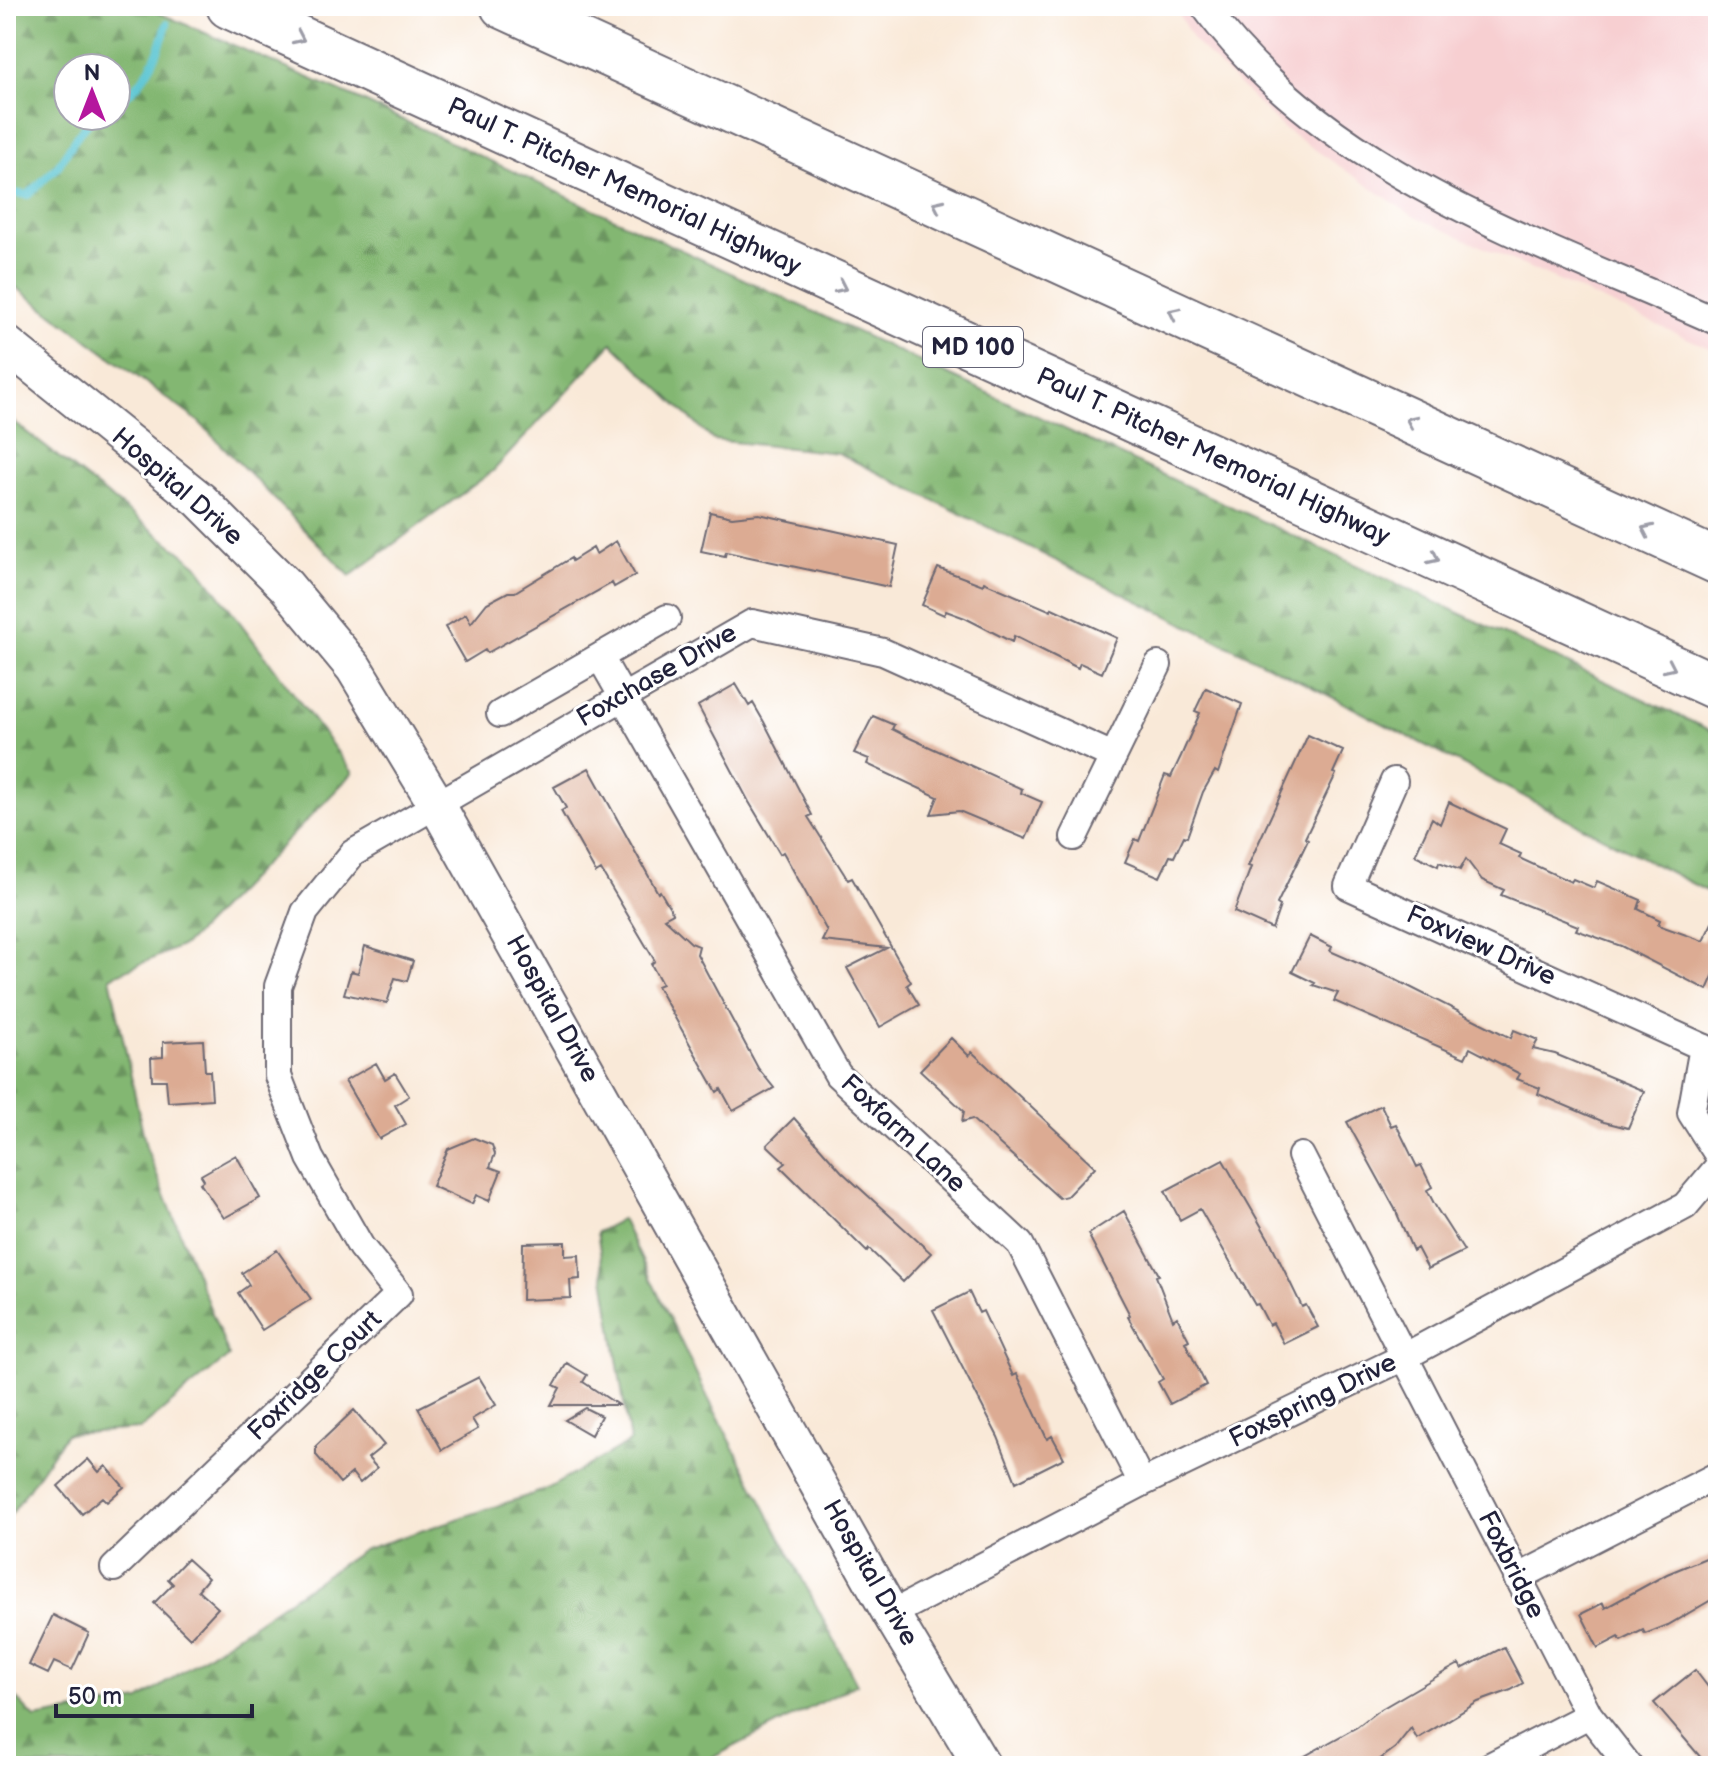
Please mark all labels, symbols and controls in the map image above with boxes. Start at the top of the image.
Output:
one-way arrow [291,29,306,45]
north arrow [52,52,132,132]
text: N [84,60,100,87]
street label: Paul T. Pitcher Memorial Highway [442,91,806,283]
one-way arrow [932,199,946,215]
one-way arrow [833,277,848,293]
one-way arrow [1168,307,1183,323]
road number: MD 100 [923,327,1023,367]
street label: Paul T. Pitcher Memorial Highway [1031,361,1395,553]
one-way arrow [1404,415,1419,431]
street label: Hospital Drive [105,422,249,552]
one-way arrow [1641,523,1655,539]
one-way arrow [1426,548,1440,564]
street label: Foxchase Drive [572,618,742,734]
one-way arrow [1662,657,1677,673]
street label: Foxview Drive [1401,899,1561,993]
street label: Hospital Drive [499,930,605,1088]
street label: Foxfarm Lane [834,1068,972,1200]
street label: Foxridge Court [242,1304,388,1448]
street label: Foxspring Drive [1224,1347,1402,1455]
street label: Hospital Drive [816,1494,924,1652]
street label: Foxbridge [1471,1506,1551,1624]
scale bar [56,1668,252,1718]
text: 50 m [68,1682,122,1711]

